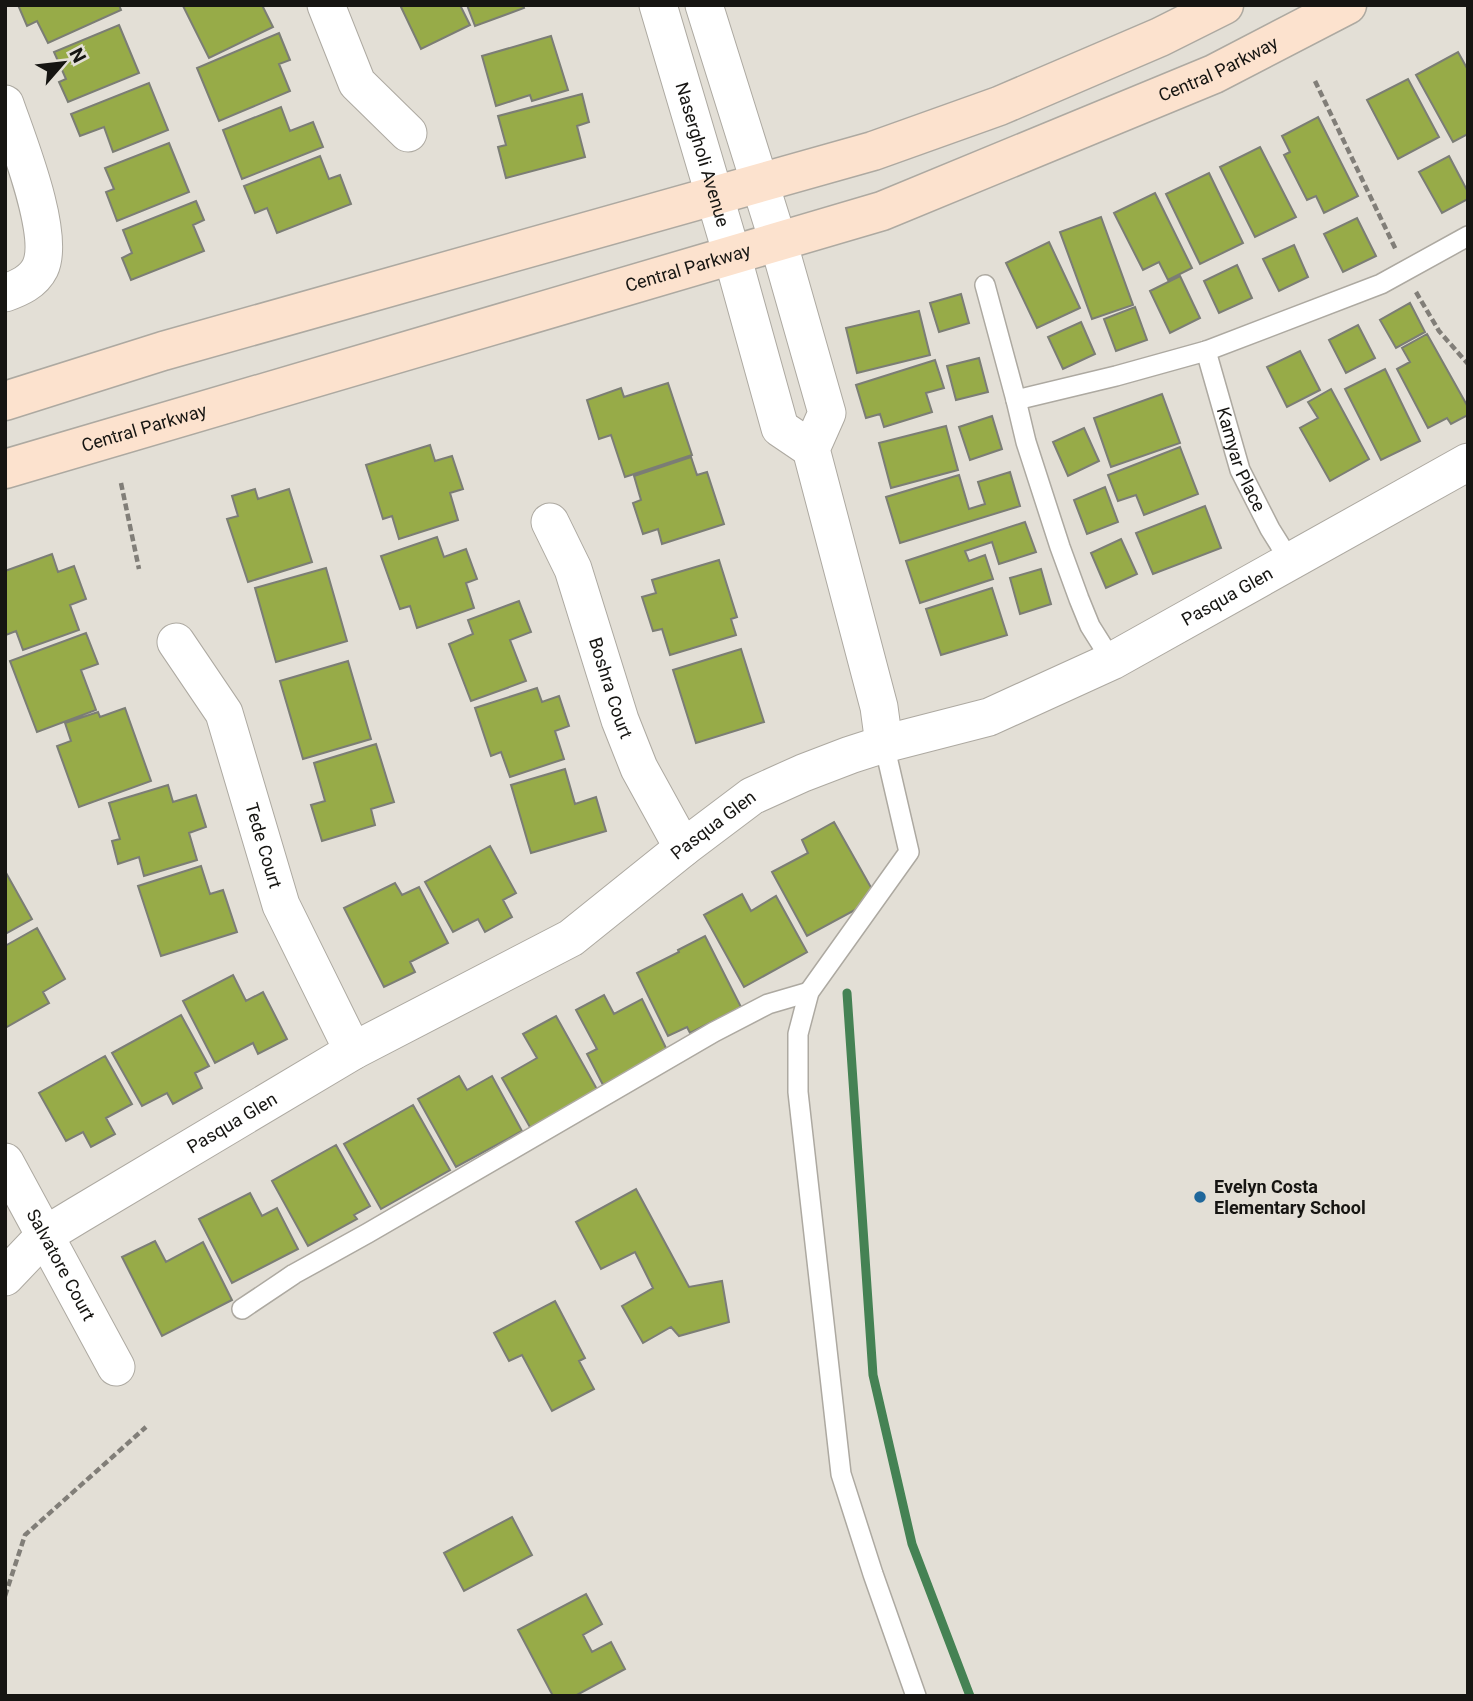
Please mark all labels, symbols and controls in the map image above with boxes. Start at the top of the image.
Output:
north arrow [28,28,98,98]
street label: Central Parkway [1155,32,1282,106]
text: N [64,44,91,67]
street label: Nasergholi Avenue [671,80,734,229]
street label: Central Parkway [623,239,753,296]
street label: Central Parkway [79,399,210,456]
street label: Kamyar Place [1213,405,1270,515]
street label: Pasqua Glen [1178,562,1276,630]
street label: Boshra Court [585,635,637,742]
street label: Pasqua Glen [666,786,760,864]
street label: Tede Court [241,800,286,891]
street label: Pasqua Glen [183,1088,281,1158]
place label: Evelyn Costa Elementary School [1214,1176,1366,1218]
marker: Evelyn Costa Elementary School [1192,1189,1208,1205]
street label: Salvatore Court [22,1205,100,1324]

